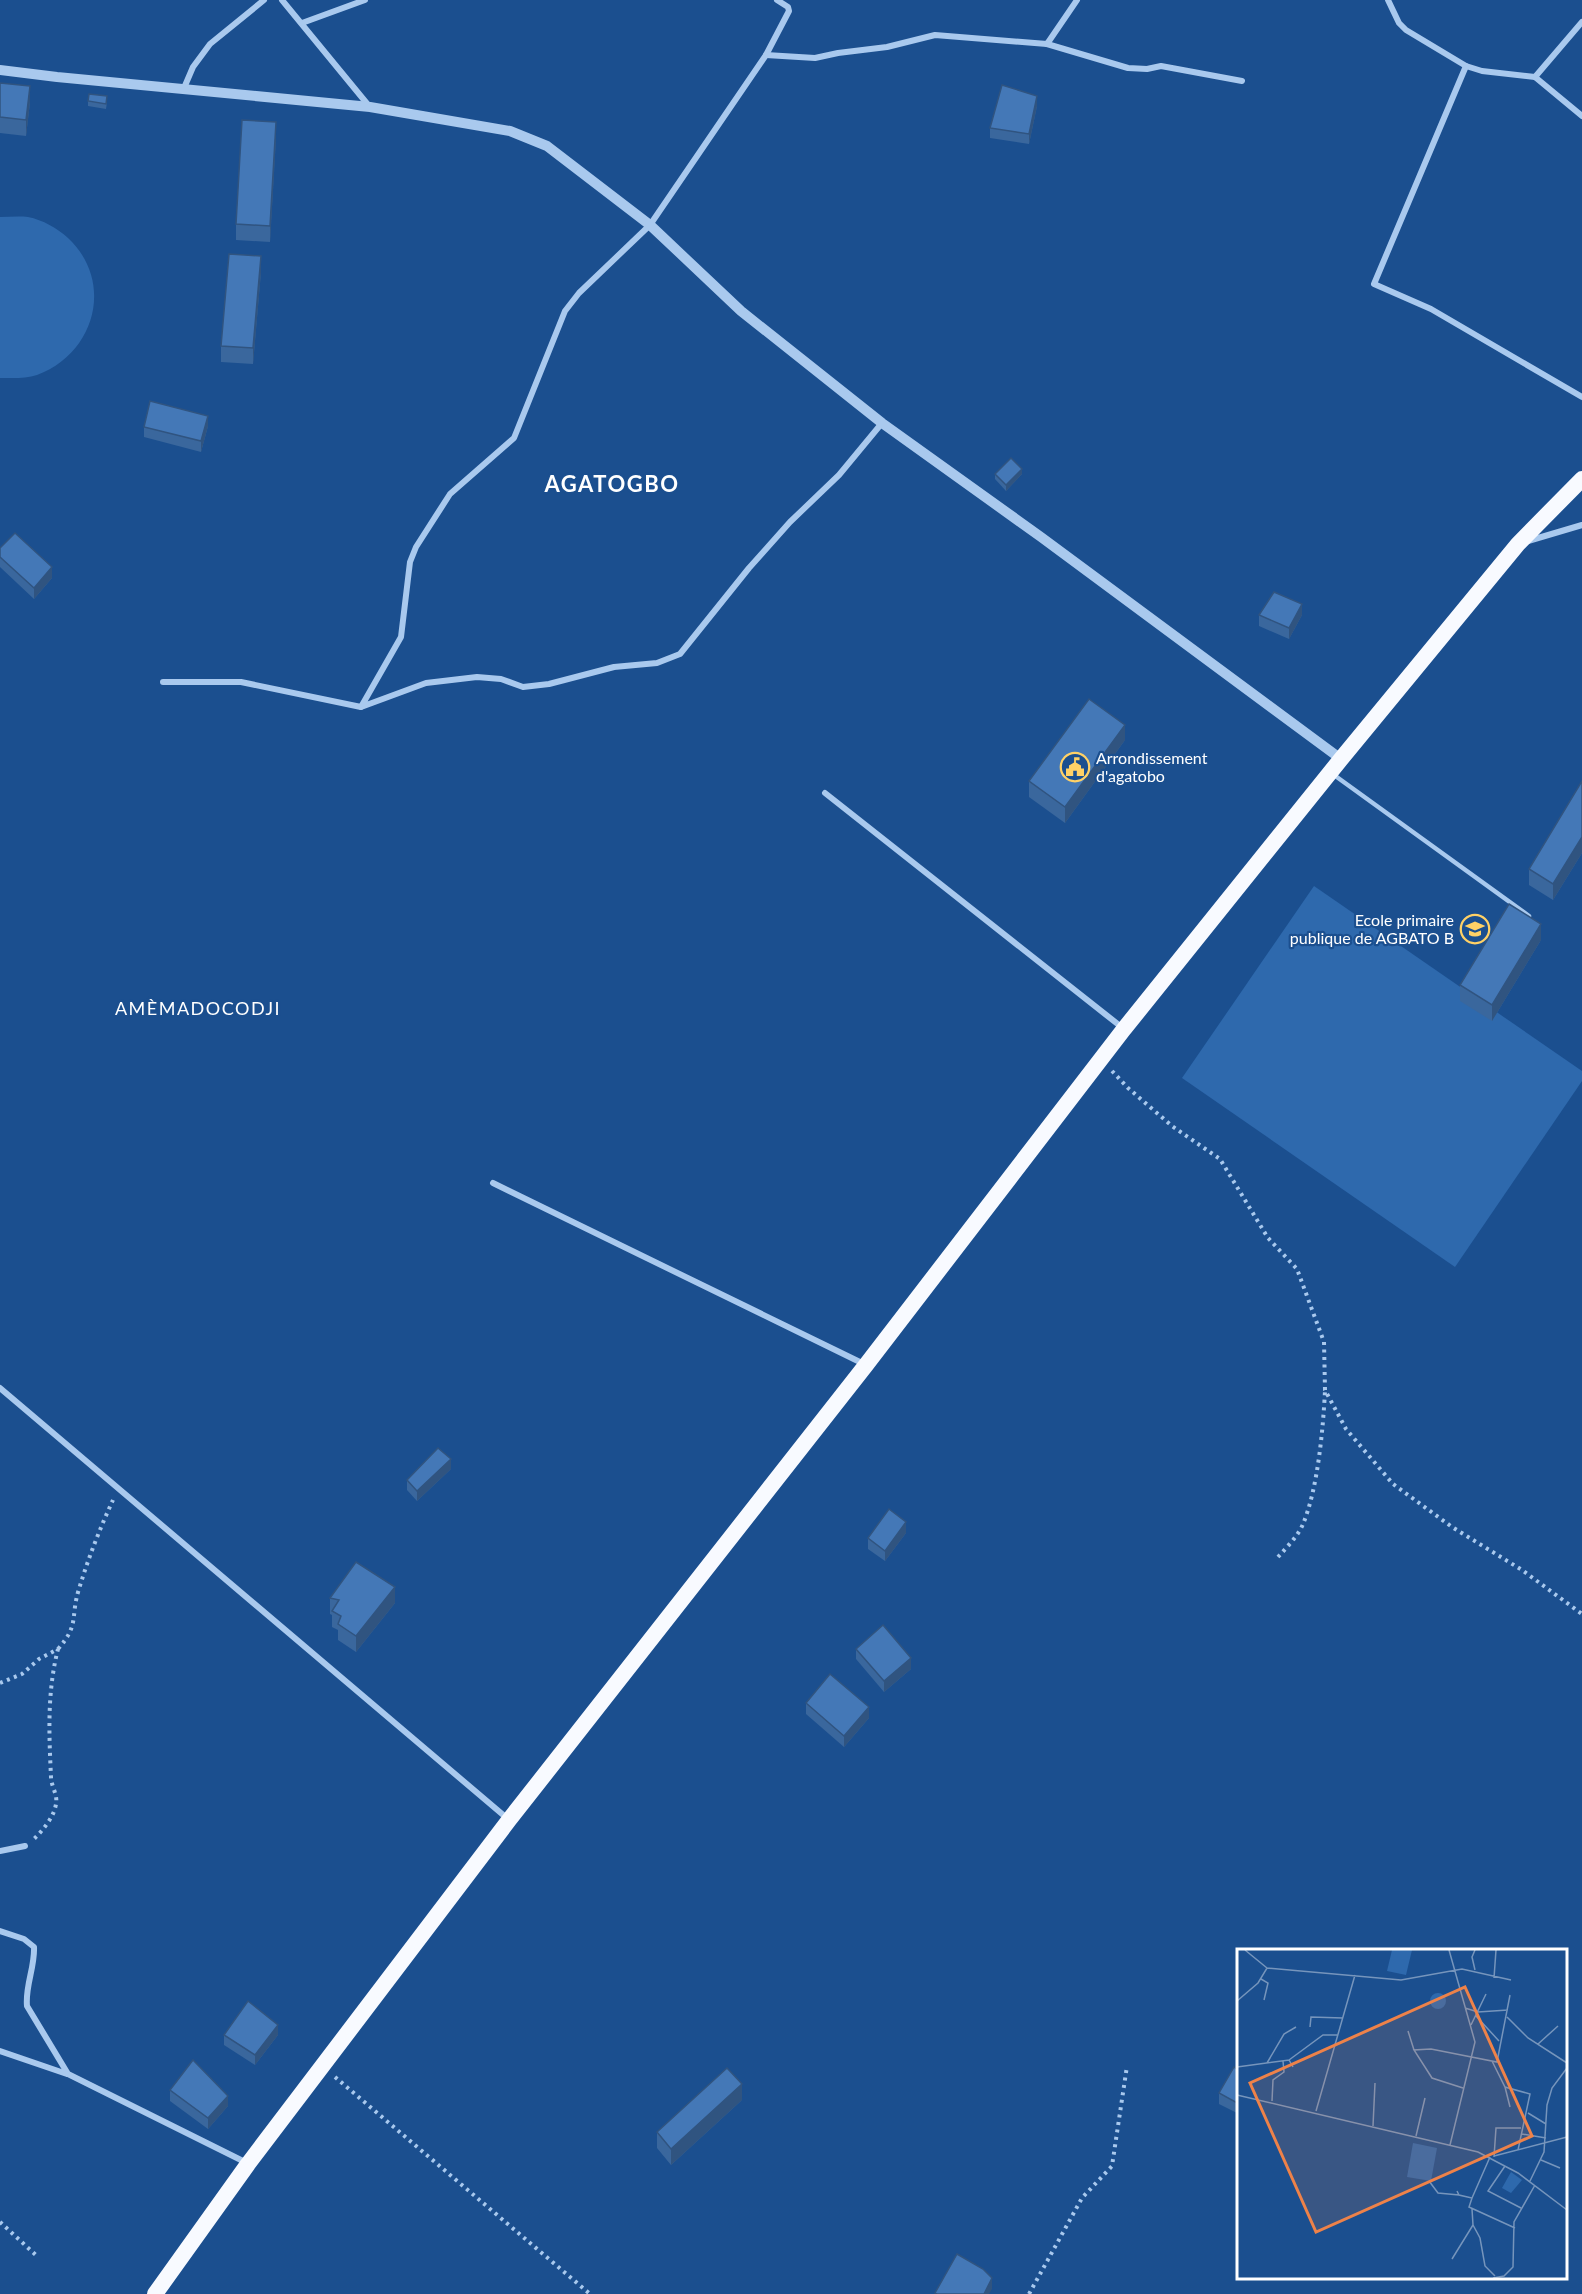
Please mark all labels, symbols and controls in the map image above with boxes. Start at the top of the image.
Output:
district label: AGATOGBO [543,470,680,497]
place label: Arrondissement d'agatobo [1096,748,1208,785]
public building icon: Arrondissement d'agatobo [1059,751,1091,783]
place label: Ecole primaire publique de AGBATO B [1290,910,1454,947]
school or university icon: Ecole primaire publique de AGBATO B [1459,913,1491,945]
district label: AMÈMADOCODJI [115,997,281,1019]
inset map [1237,1949,1567,2279]

